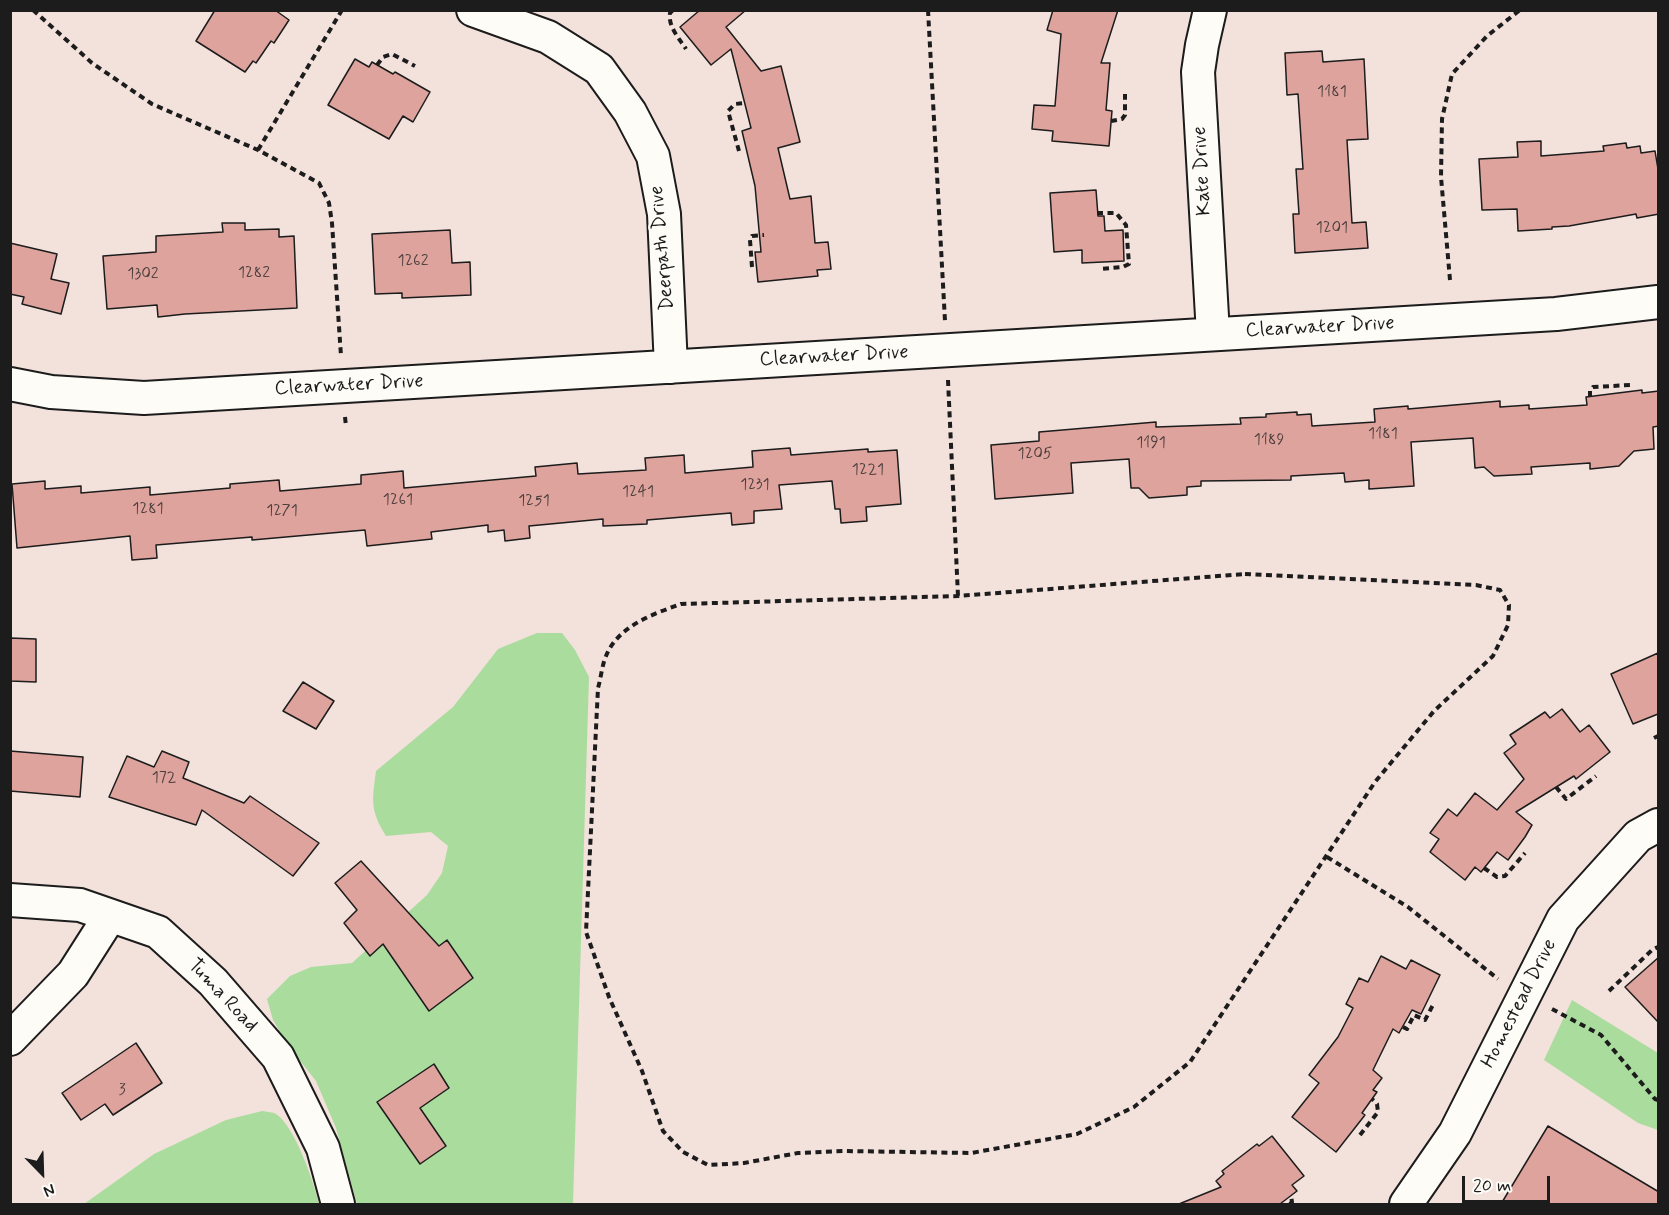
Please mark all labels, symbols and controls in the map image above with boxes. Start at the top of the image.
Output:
house number: 1181 [1317,83,1347,103]
street label: Kate Drive [1189,126,1217,216]
street label: Deerpath Drive [646,185,680,311]
house number: 1201 [1316,219,1348,239]
house number: 1262 [398,252,428,272]
house number: 1282 [238,264,270,284]
house number: 1302 [127,265,159,285]
street label: Clearwater Drive [1245,312,1395,344]
street label: Clearwater Drive [759,341,909,373]
street label: Clearwater Drive [274,370,424,402]
house number: 1181 [1368,425,1398,445]
house number: 1189 [1254,431,1284,451]
house number: 1191 [1136,434,1166,454]
house number: 1205 [1018,445,1052,465]
house number: 1221 [852,461,884,481]
house number: 1231 [740,476,770,496]
house number: 1241 [622,483,654,503]
house number: 1261 [383,491,413,511]
house number: 1251 [518,492,550,512]
house number: 1281 [132,500,164,520]
house number: 1271 [266,502,298,522]
house number: 172 [152,769,176,789]
street label: Homestead Drive [1477,935,1563,1073]
street label: Tuma Road [182,954,262,1038]
house number: 3 [118,1081,126,1101]
north arrow [12,1143,72,1203]
scale bar [1465,1164,1554,1202]
text: 20 m [1473,1174,1511,1198]
text: N [40,1178,58,1202]

